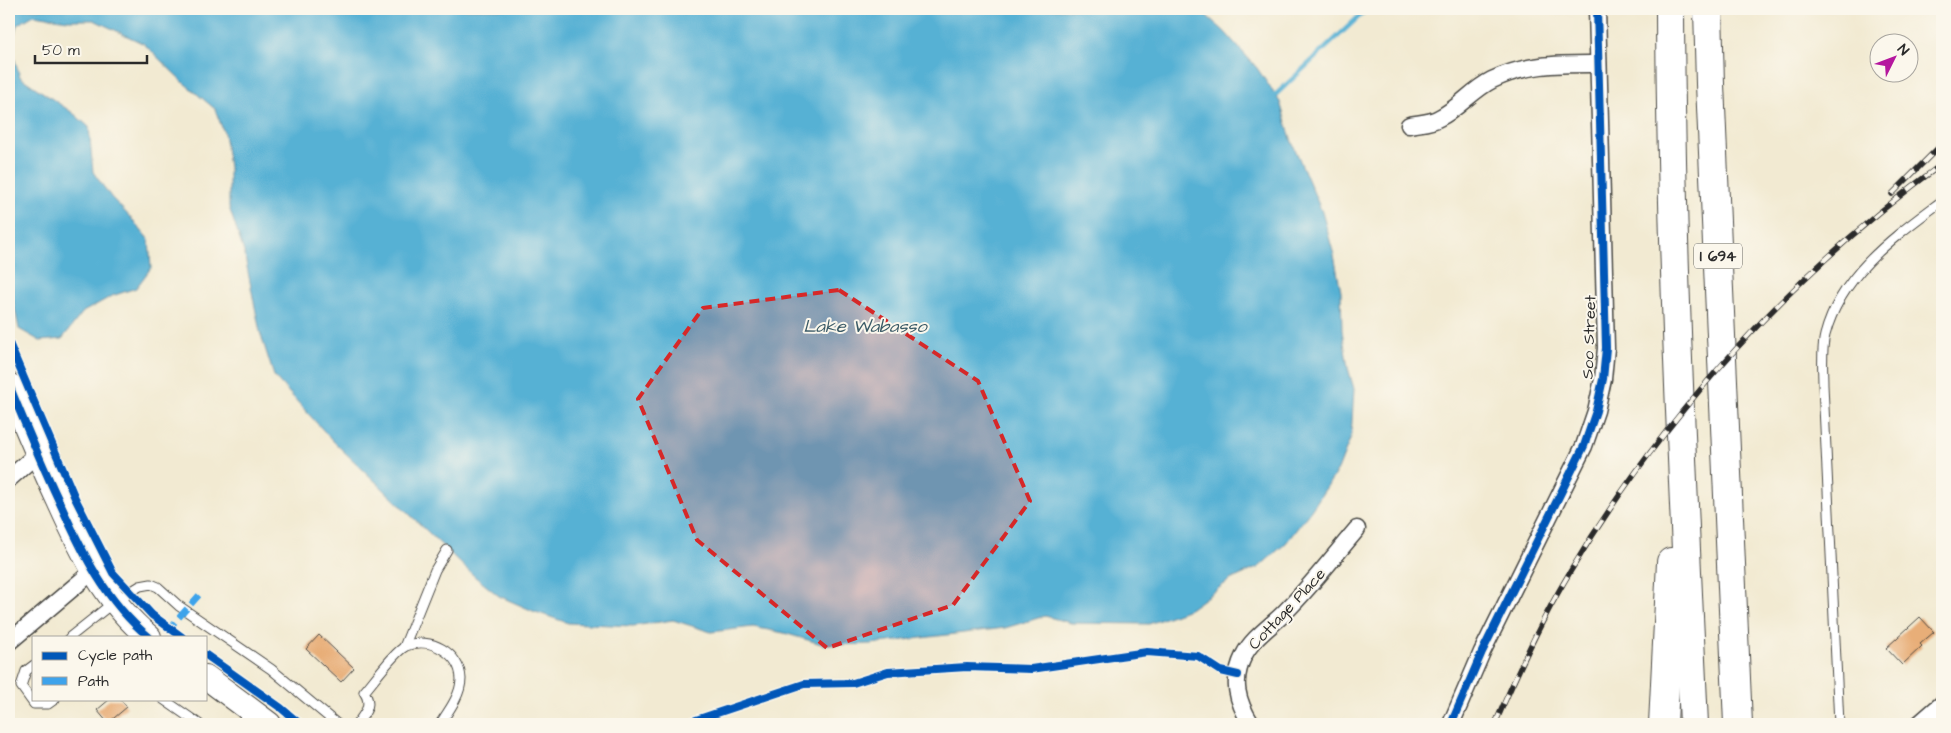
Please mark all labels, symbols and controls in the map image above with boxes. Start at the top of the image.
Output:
scale bar [35,32,148,64]
north arrow [1868,32,1918,82]
text: 50 m [42,40,80,61]
text: N [1893,40,1913,60]
road number: I 694 [1694,244,1742,268]
street label: Soo Street [1577,294,1601,379]
water label: Lake Wabasso [803,314,928,339]
street label: Cottage Place [1243,563,1332,655]
legend [32,636,208,700]
text: Cycle path [78,645,153,667]
text: Path [78,671,109,692]

